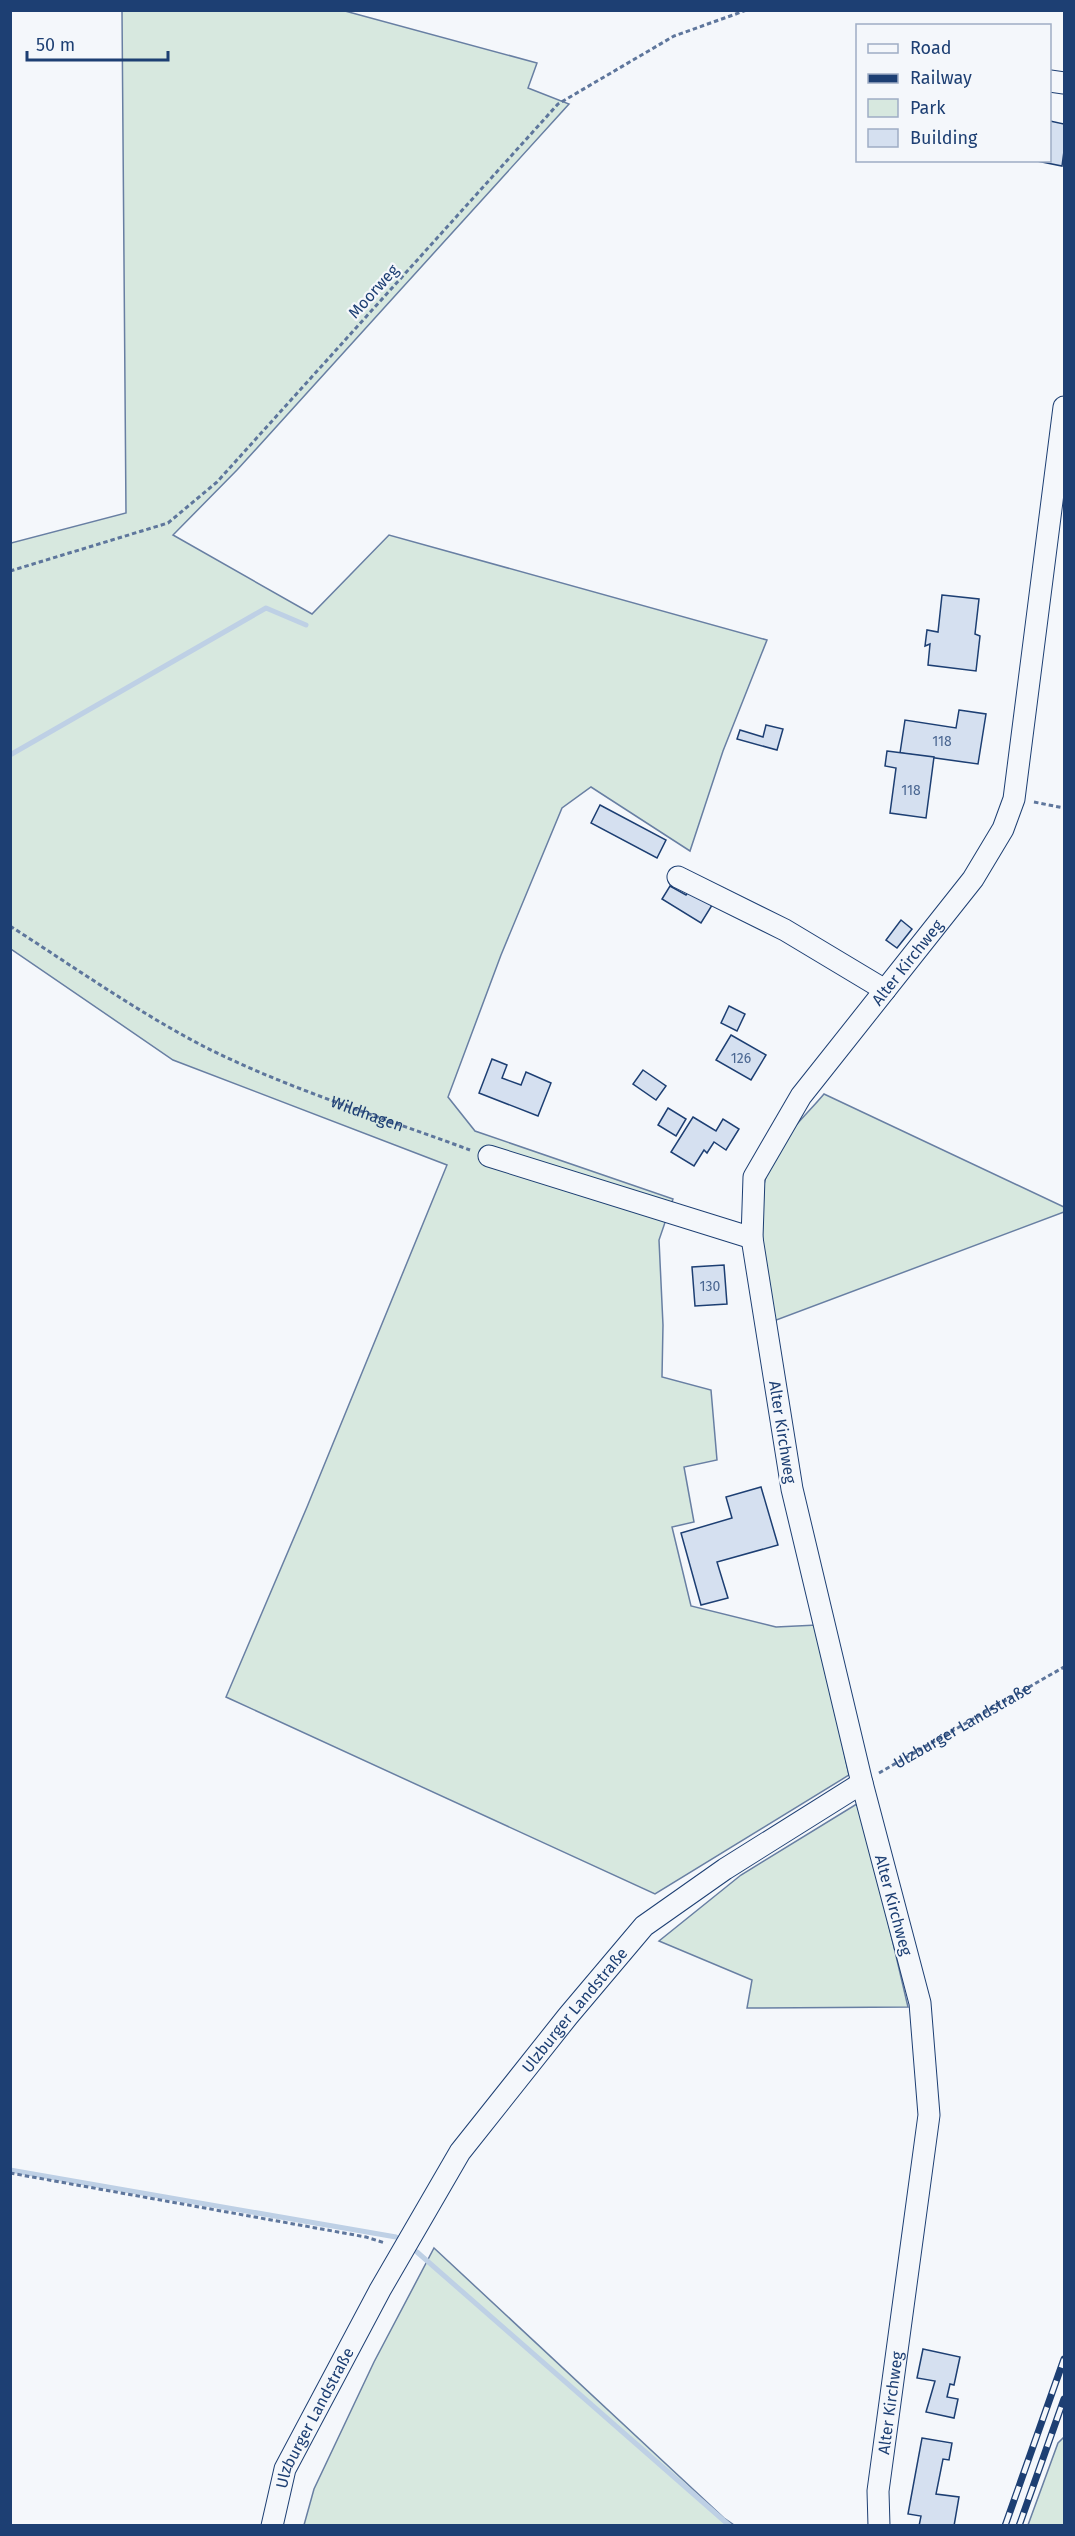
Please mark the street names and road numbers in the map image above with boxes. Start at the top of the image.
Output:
street label: Moorweg [344,260,403,322]
street label: Alter Kirchweg [868,915,947,1009]
street label: Wildhagen [328,1092,406,1136]
street label: Alter Kirchweg [765,1379,800,1485]
street label: Ulzburger Landstraße [890,1679,1035,1773]
street label: Alter Kirchweg [871,1853,916,1958]
street label: Ulzburger Landstraße [518,1944,632,2076]
street label: Ulzburger Landstraße [272,2344,358,2490]
street label: Alter Kirchweg [874,2349,907,2456]

